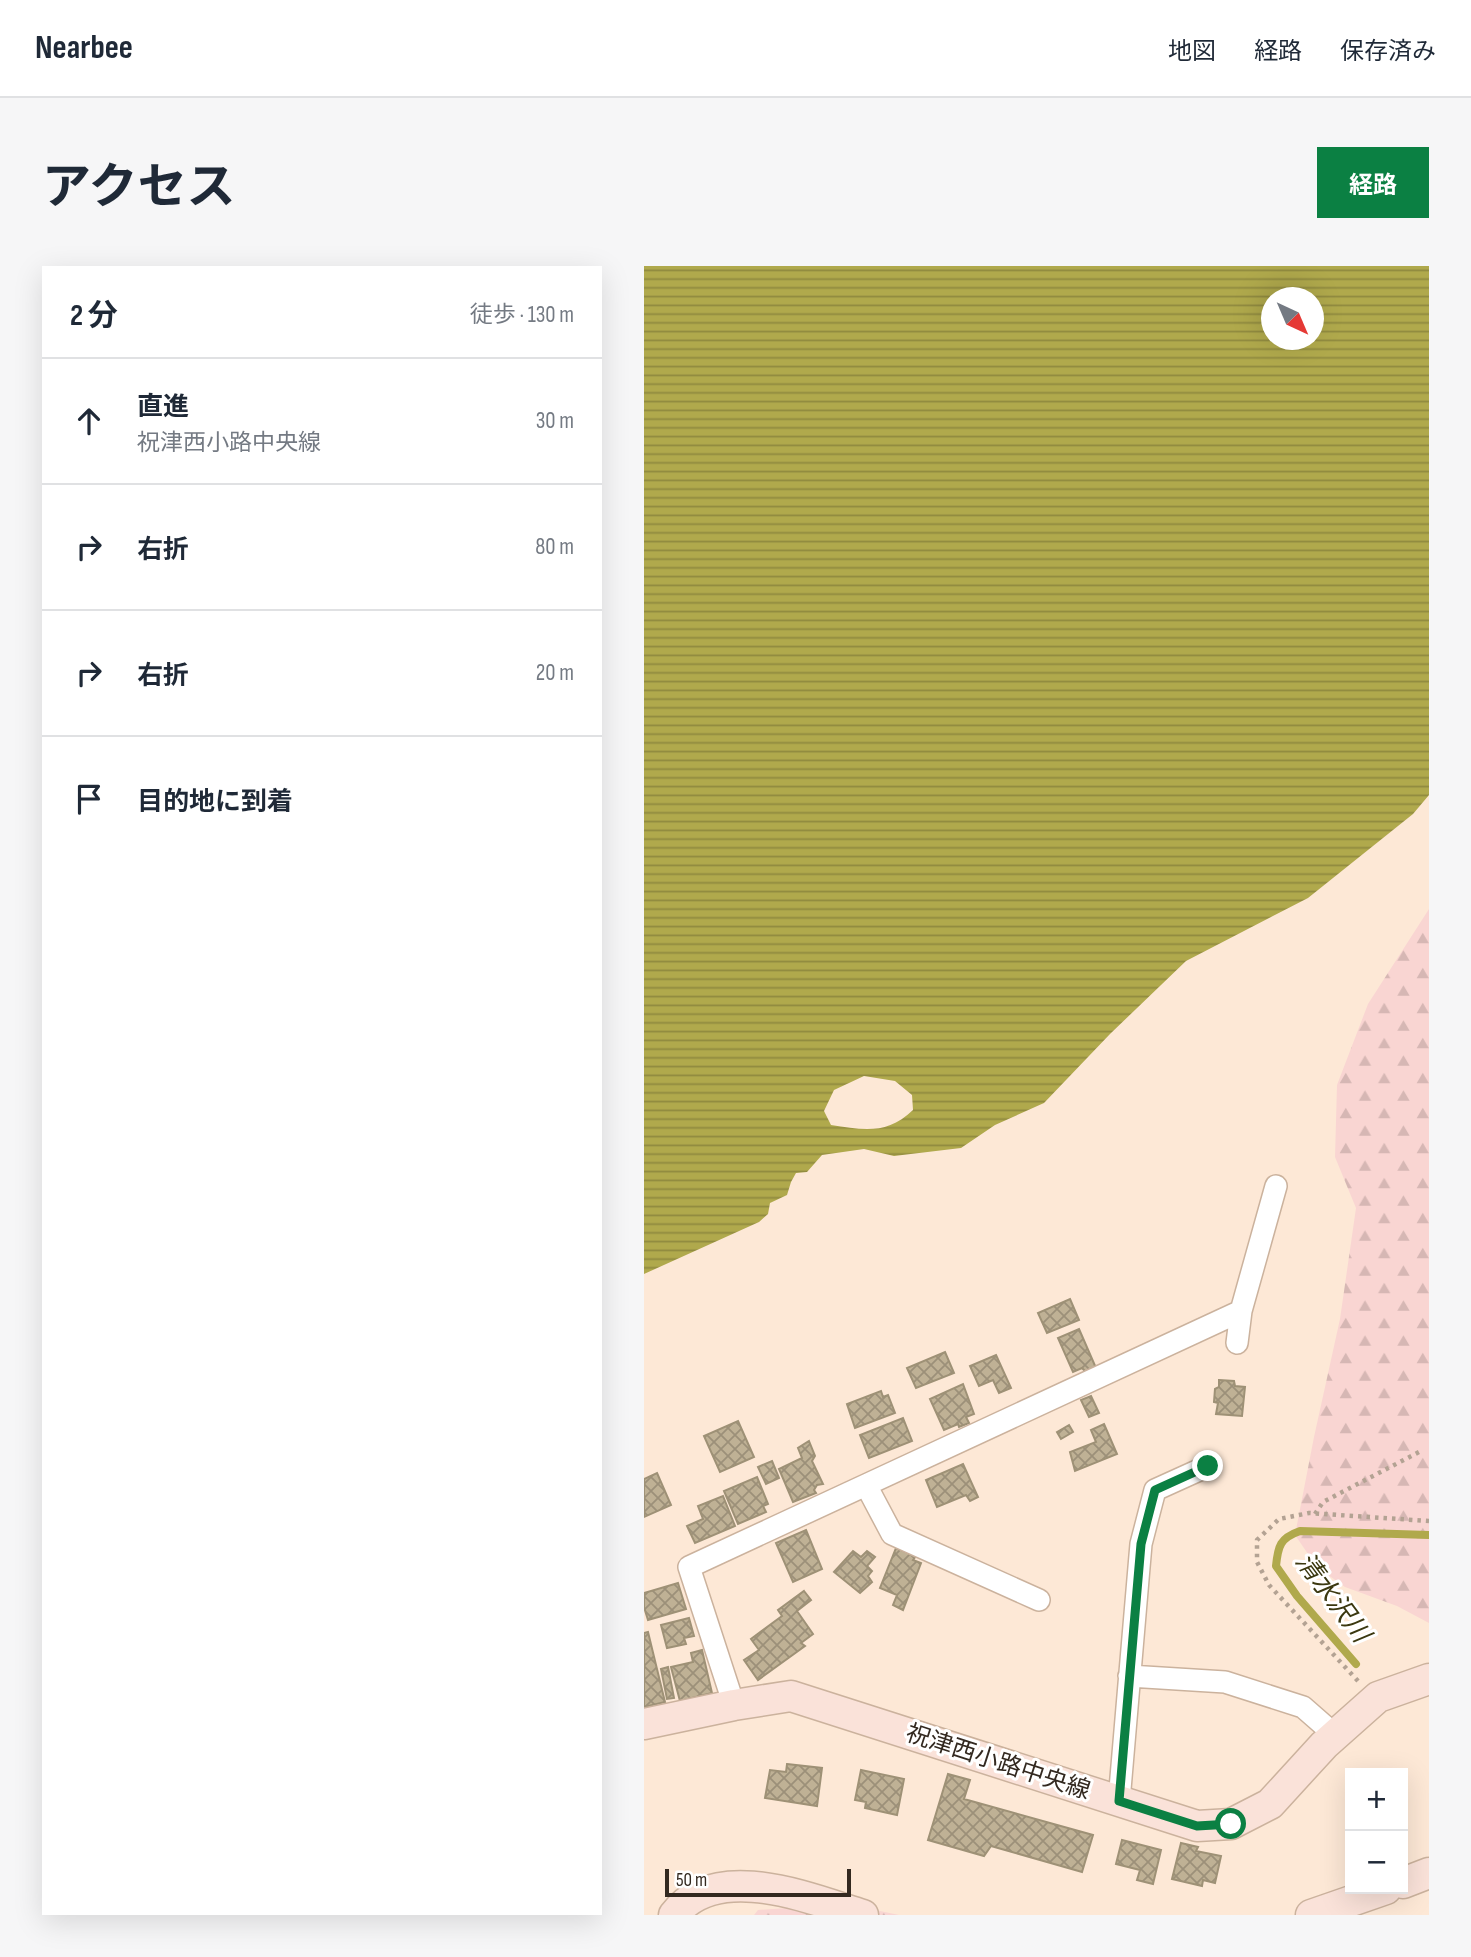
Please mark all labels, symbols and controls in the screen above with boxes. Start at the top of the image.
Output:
text: Nearbee [35,28,133,68]
text: 地図 [1168,37,1216,66]
text: 経路 [1254,37,1302,66]
text: 保存済み [1340,37,1436,66]
button: 経路 [1317,147,1429,218]
text: アクセス [42,159,236,218]
north arrow [1261,287,1324,350]
text: 2 分 [70,298,118,334]
text: 徒歩 · 130 m [470,301,574,329]
text: 直進 [137,392,189,423]
icon: ahead [70,402,108,440]
text: 30 m [536,407,574,435]
text: 祝津西小路中央線 [137,429,321,457]
icon: right [70,528,108,566]
text: 80 m [535,533,574,561]
text: 右折 [137,535,189,566]
icon: right [70,654,108,692]
text: 20 m [536,659,574,687]
text: 右折 [137,661,189,692]
icon: arrive [70,780,108,818]
text: 目的地に到着 [137,787,293,818]
route end [1192,1450,1223,1481]
water label: 清水沢川 [1288,1547,1377,1651]
street label: 祝津西小路中央線 [902,1719,1094,1805]
map controls [1345,1768,1408,1894]
button: + [1345,1768,1408,1831]
route start [1215,1808,1246,1839]
button: − [1345,1831,1408,1894]
scale bar [665,1866,850,1898]
text: 50 m [676,1869,707,1892]

